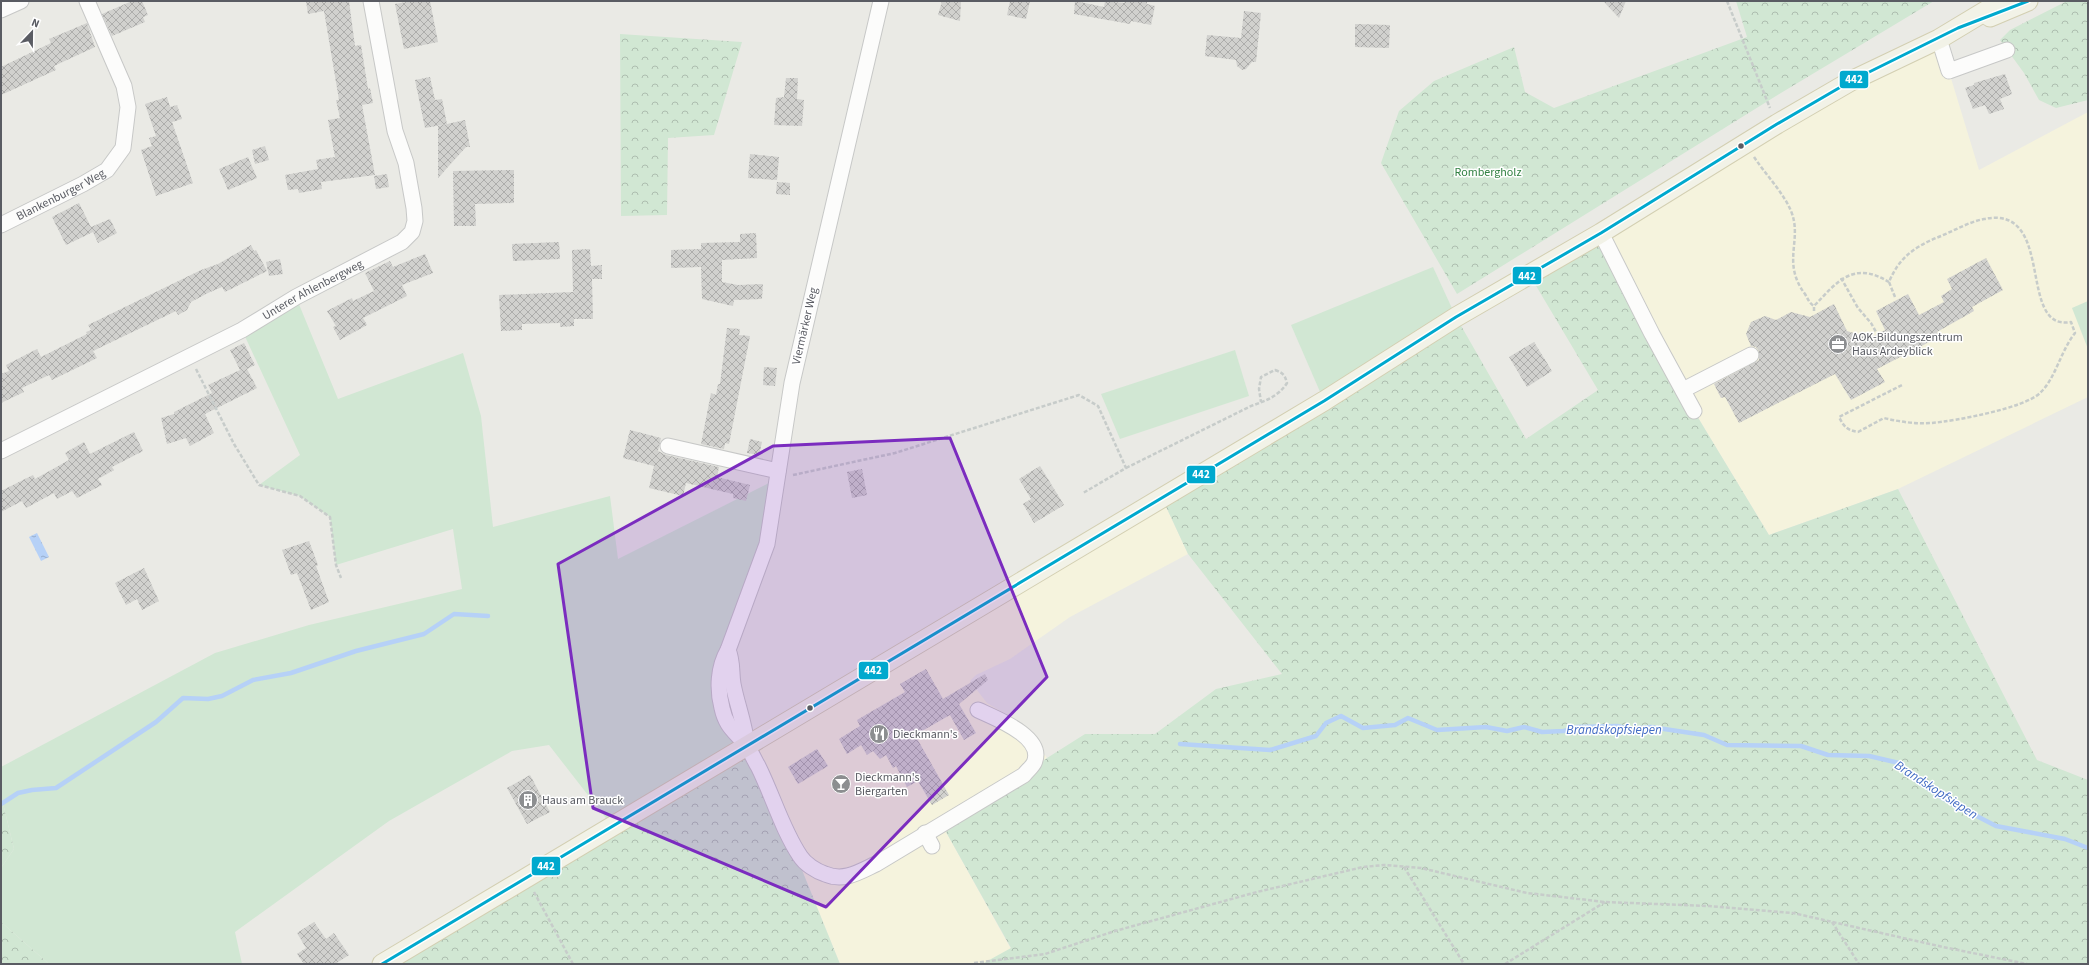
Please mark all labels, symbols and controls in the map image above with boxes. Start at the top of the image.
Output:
north arrow [12,12,52,52]
text: N [29,15,42,32]
line badge: 442 [1839,70,1869,89]
text: 442 [1845,72,1863,87]
unlabelled marker [1736,141,1746,151]
street label: Blankenburger Weg [13,164,108,225]
park label: Rombergholz [1454,164,1522,181]
street label: Unterer Ahlenbergweg [259,255,366,324]
line badge: 442 [1512,266,1542,285]
text: 442 [1518,269,1536,284]
street label: Viermärker Weg [788,286,822,366]
place label: AOK-Bildungszentrum Haus Ardeyblick [1852,329,1963,360]
office icon: AOK-Bildungszentrum Haus Ardeyblick [1827,333,1849,355]
line badge: 442 [1186,465,1216,484]
text: 442 [1192,467,1210,482]
line badge: 442 [858,661,889,680]
text: 442 [864,663,882,678]
unlabelled marker [805,703,815,713]
water label: Brandskopfsiepen [1566,721,1662,739]
restaurant icon: Dieckmann's [868,723,890,745]
place label: Dieckmann's [893,726,958,743]
water label: Brandskopfsiepen [1891,756,1981,824]
place label: Dieckmann's Biergarten [855,769,920,800]
bar icon: Dieckmann's Biergarten [830,773,852,795]
building icon: Haus am Brauck [517,789,539,811]
place label: Haus am Brauck [542,792,623,809]
line badge: 442 [531,856,561,876]
text: 442 [537,859,555,874]

